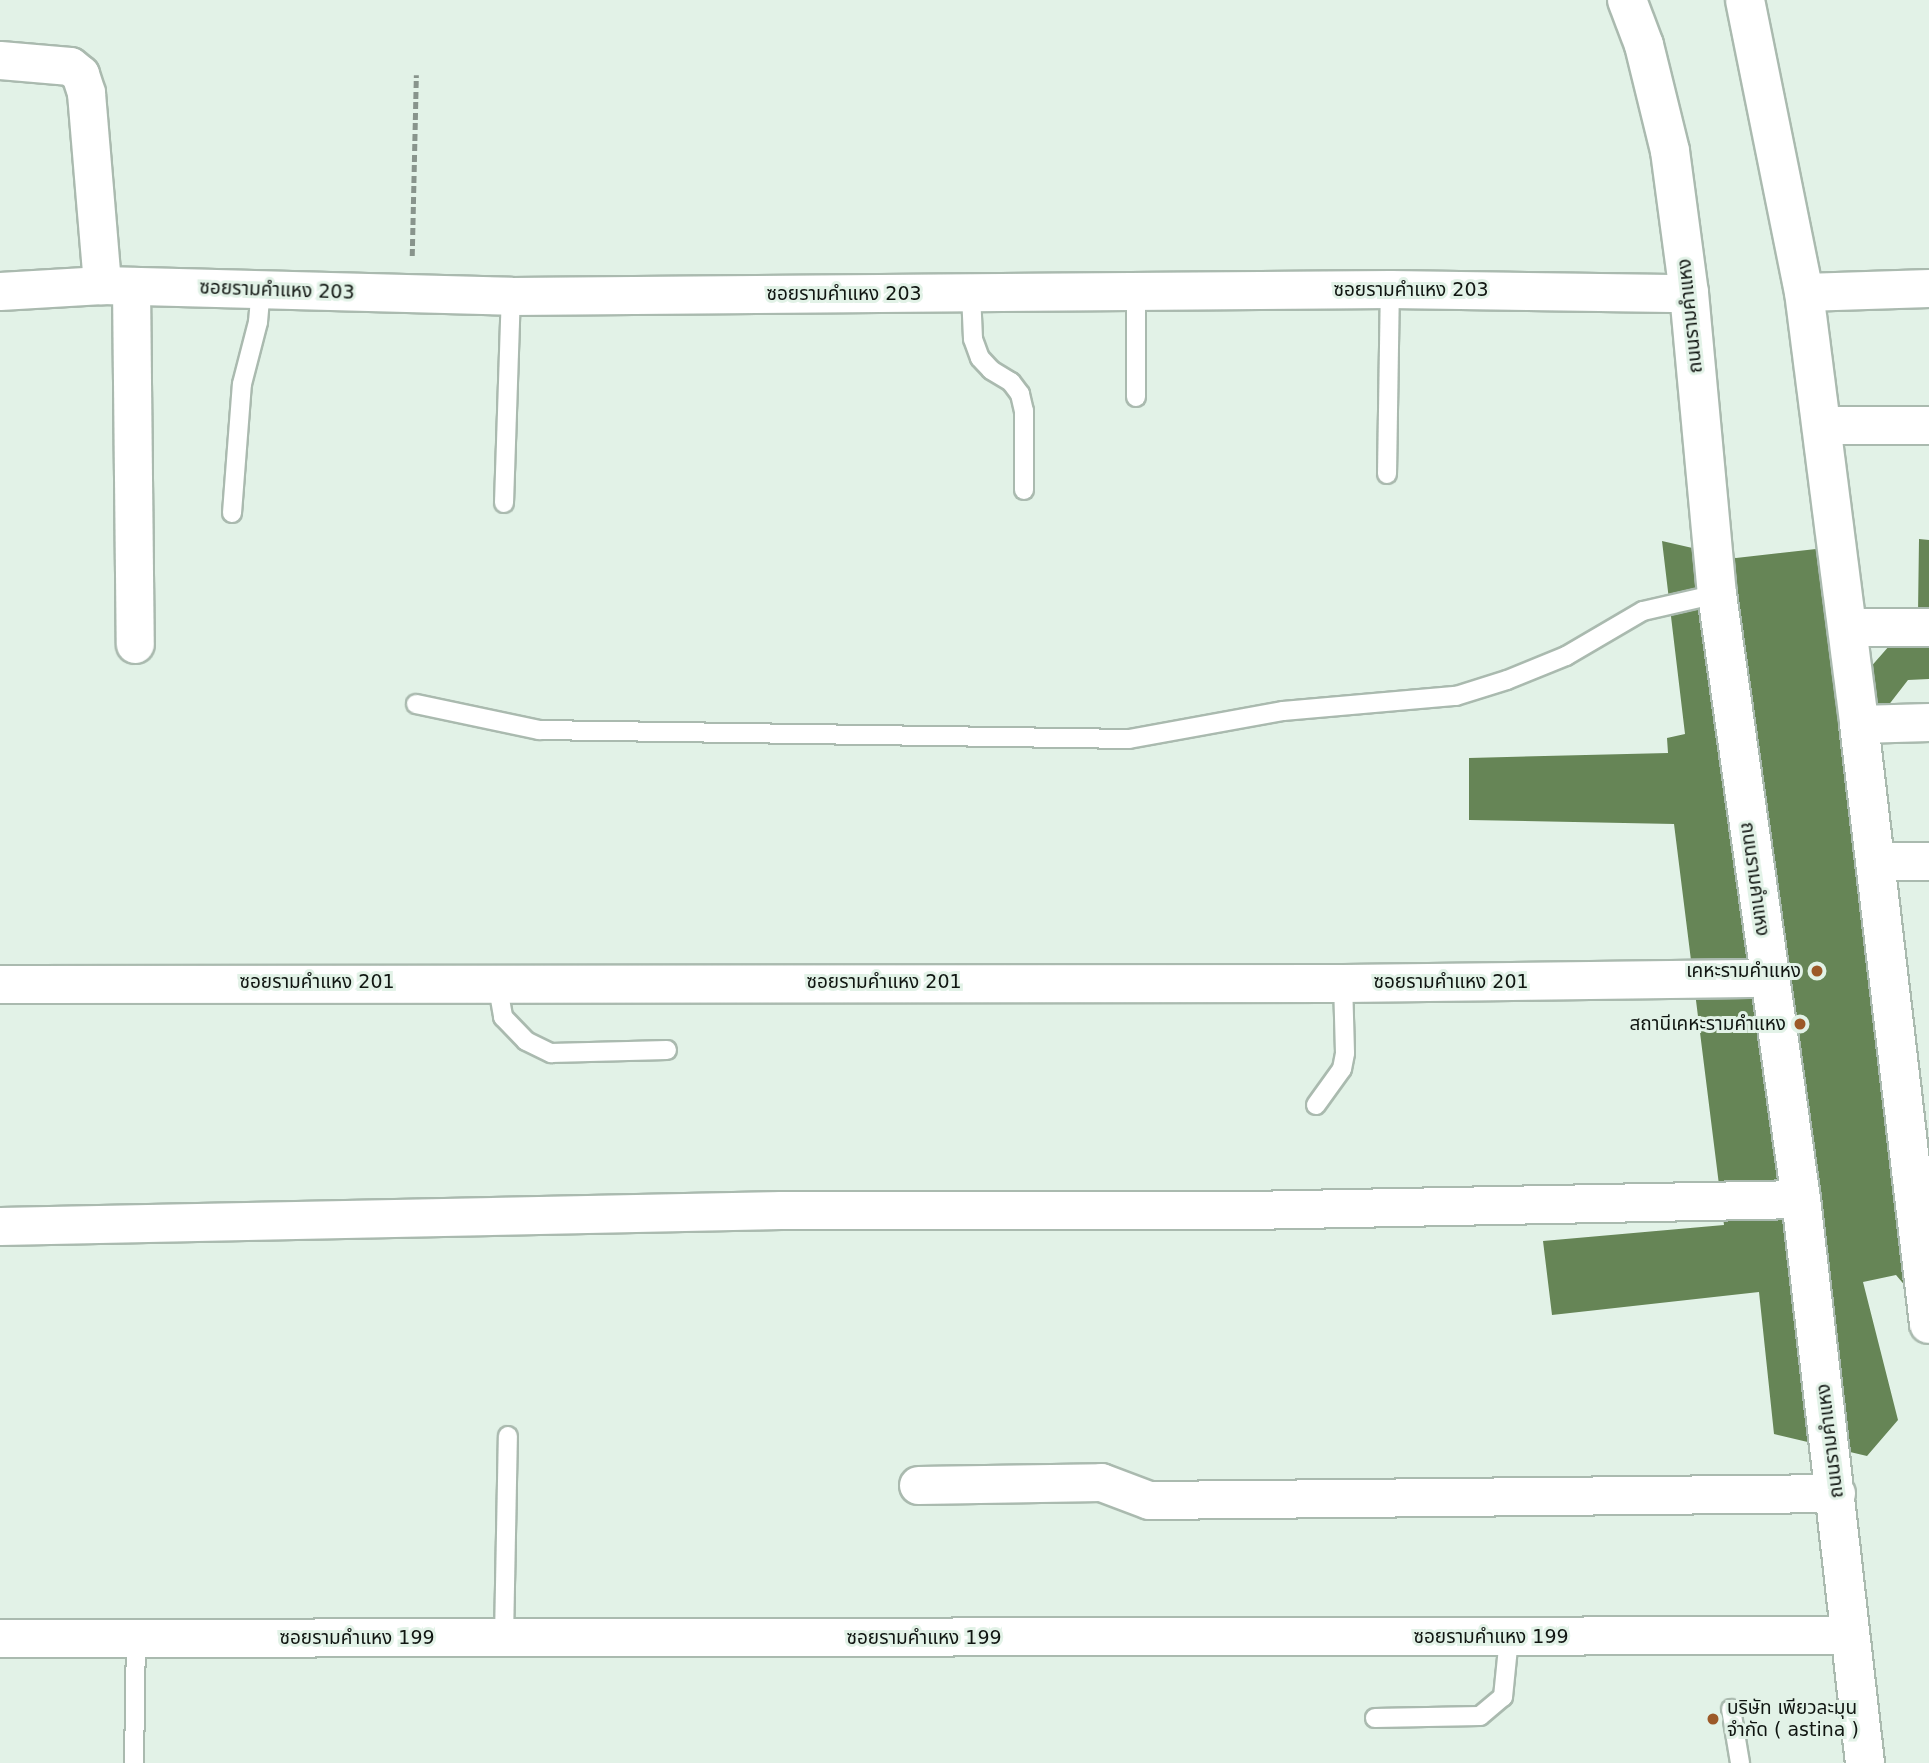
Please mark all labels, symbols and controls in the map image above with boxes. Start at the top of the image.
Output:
street label: ถนนรามคำแหง [1673,258,1707,374]
street label: ซอยรามคำแหง 203 [199,276,355,304]
street label: ซอยรามคำแหง 203 [1333,279,1489,301]
street label: ซอยรามคำแหง 203 [766,283,922,305]
street label: ถนนรามคำแหง [1736,821,1774,937]
place label: เคหะรามคำแหง [1686,960,1801,982]
marker: เคหะรามคำแหง [1807,961,1827,981]
street label: ซอยรามคำแหง 201 [239,971,395,993]
street label: ซอยรามคำแหง 201 [806,971,962,993]
street label: ซอยรามคำแหง 201 [1373,971,1529,993]
place label: สถานีเคหะรามคำแหง [1629,1013,1786,1035]
marker: สถานีเคหะรามคำแหง [1792,1016,1808,1032]
street label: ถนนรามคำแหง [1812,1383,1848,1499]
street label: ซอยรามคำแหง 199 [1413,1626,1569,1648]
street label: ซอยรามคำแหง 199 [279,1627,435,1649]
street label: ซอยรามคำแหง 199 [846,1627,1002,1649]
place label: บริษัท เพียวละมุน จำกัด ( astina ) [1727,1697,1859,1741]
marker: บริษัท เพียวละมุน จำกัด ( astina ) [1705,1711,1721,1727]

